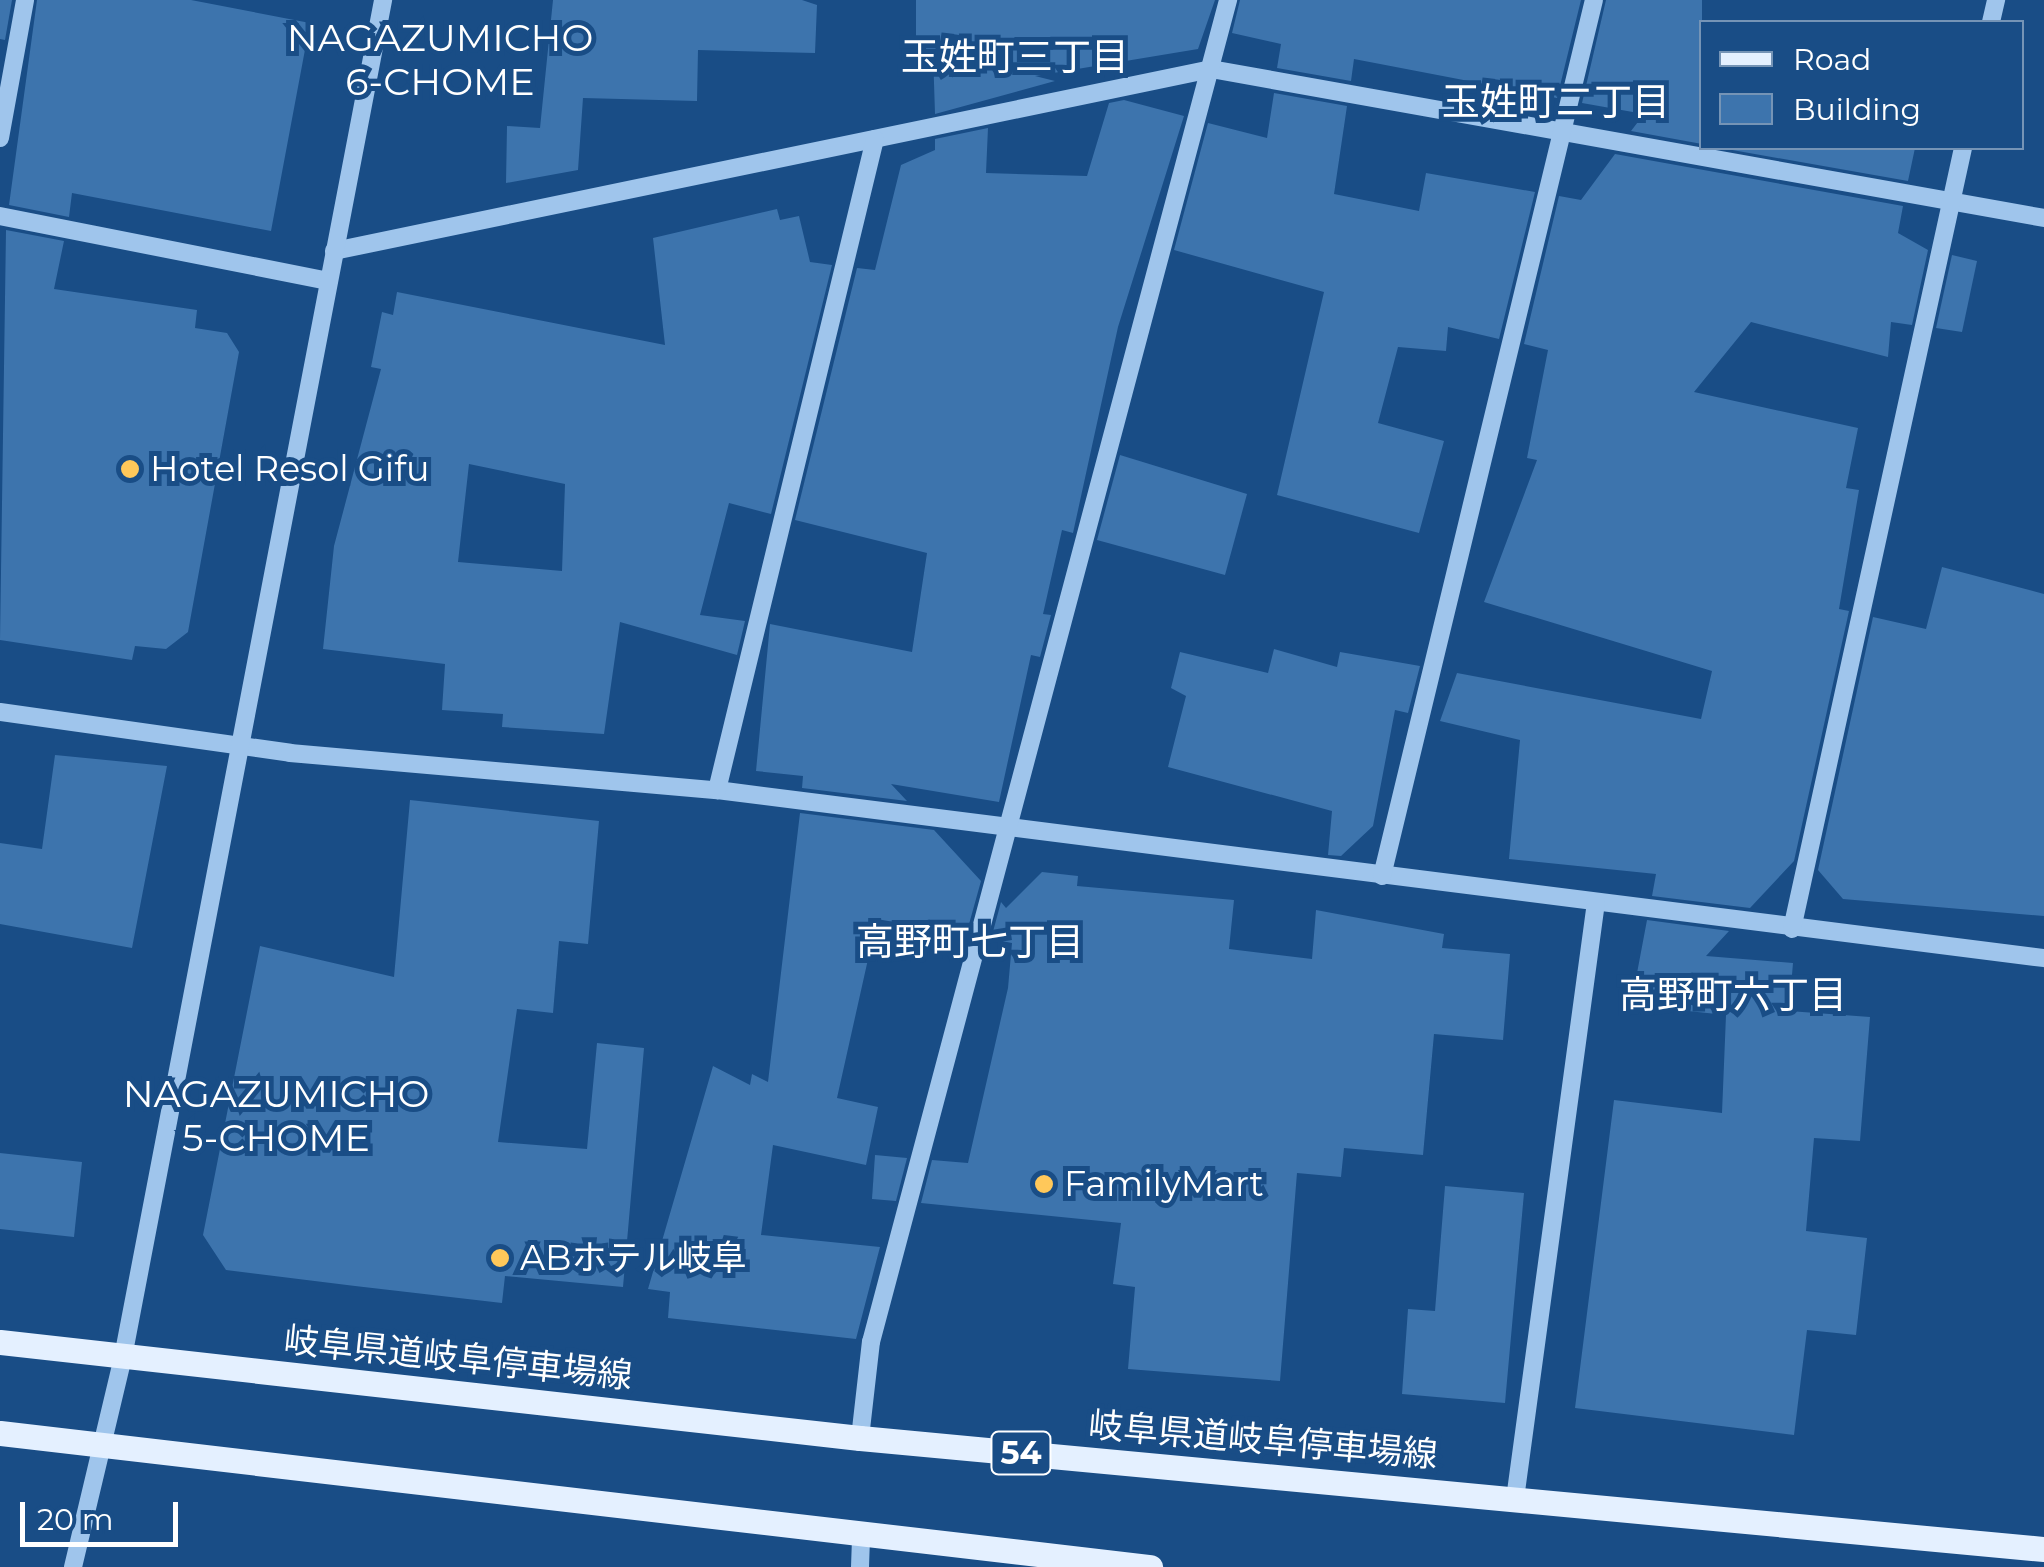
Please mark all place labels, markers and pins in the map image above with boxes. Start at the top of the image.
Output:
place label: Hotel Resol Gifu [150,448,430,490]
marker: Hotel Resol Gifu [119,458,141,480]
place label: FamilyMart [1064,1163,1264,1205]
marker: FamilyMart [1033,1173,1055,1195]
place label: ABホテル岐阜 [520,1237,746,1279]
marker: ABホテル岐阜 [489,1247,511,1269]

